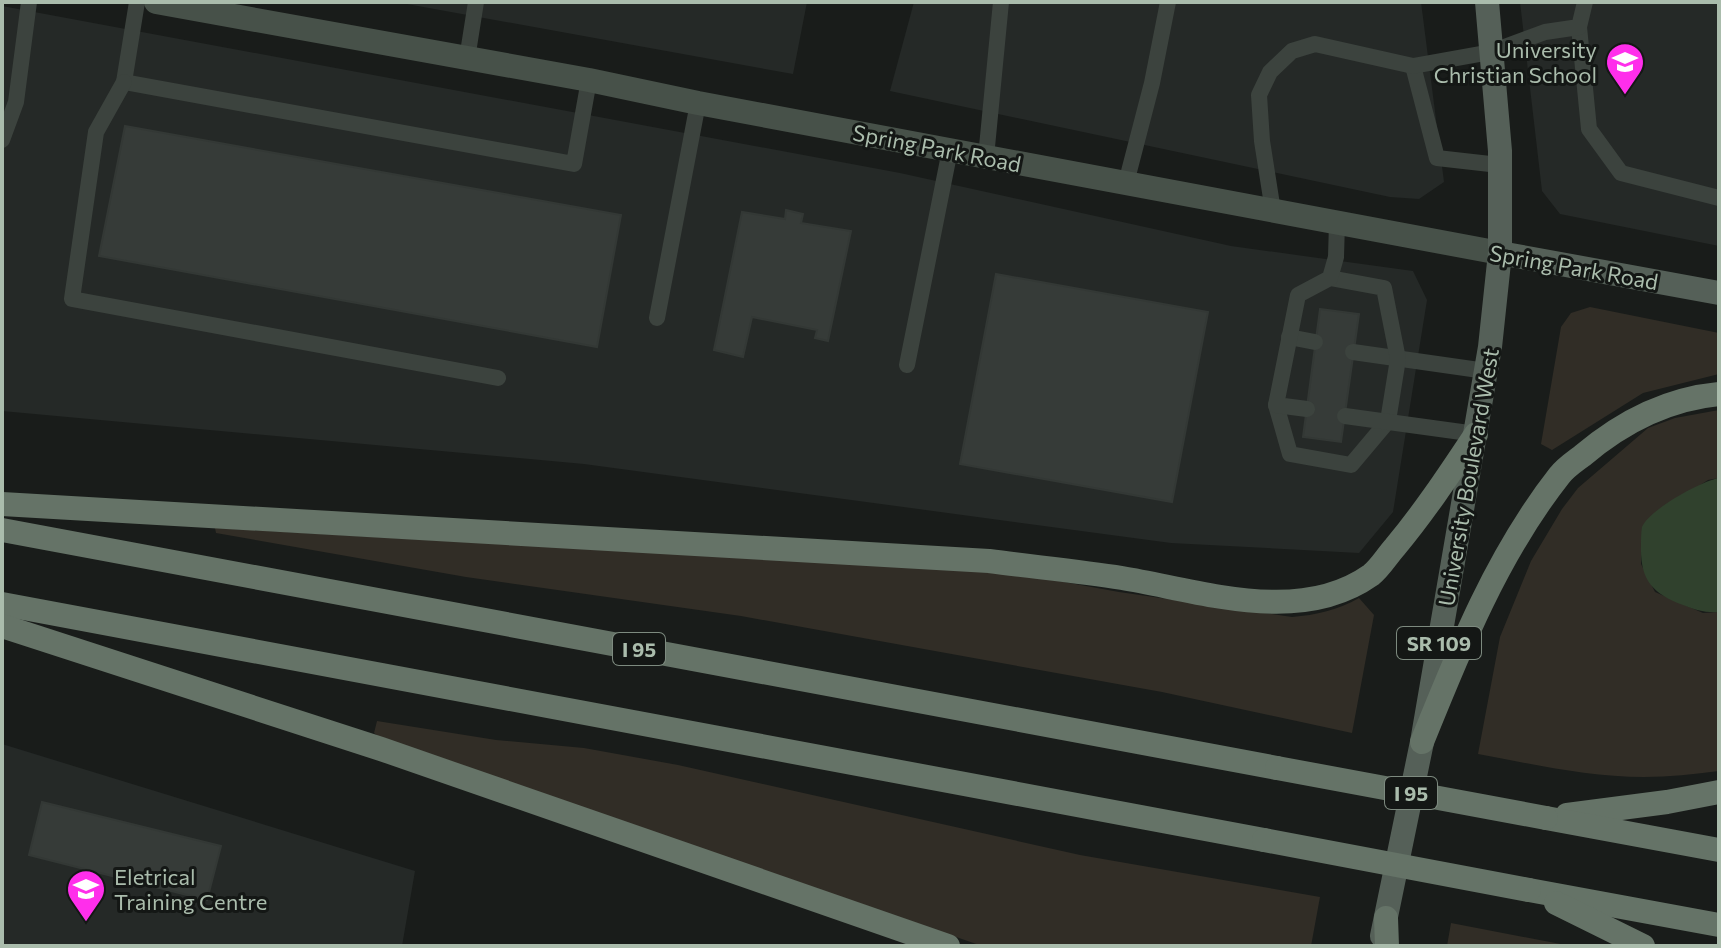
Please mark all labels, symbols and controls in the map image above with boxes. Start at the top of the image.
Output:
place label: University Christian School [1434,36,1597,88]
school or university icon: University Christian School [1604,41,1646,96]
street label: Spring Park Road [851,118,1023,178]
street label: Spring Park Road [1488,239,1660,295]
street label: University Boulevard West [1432,346,1504,608]
road number: SR 109 [1397,627,1481,659]
road number: I 95 [613,633,665,665]
road number: I 95 [1385,777,1437,809]
place label: Eletrical Training Centre [114,863,267,915]
school or university icon: Eletrical Training Centre [65,868,107,923]

